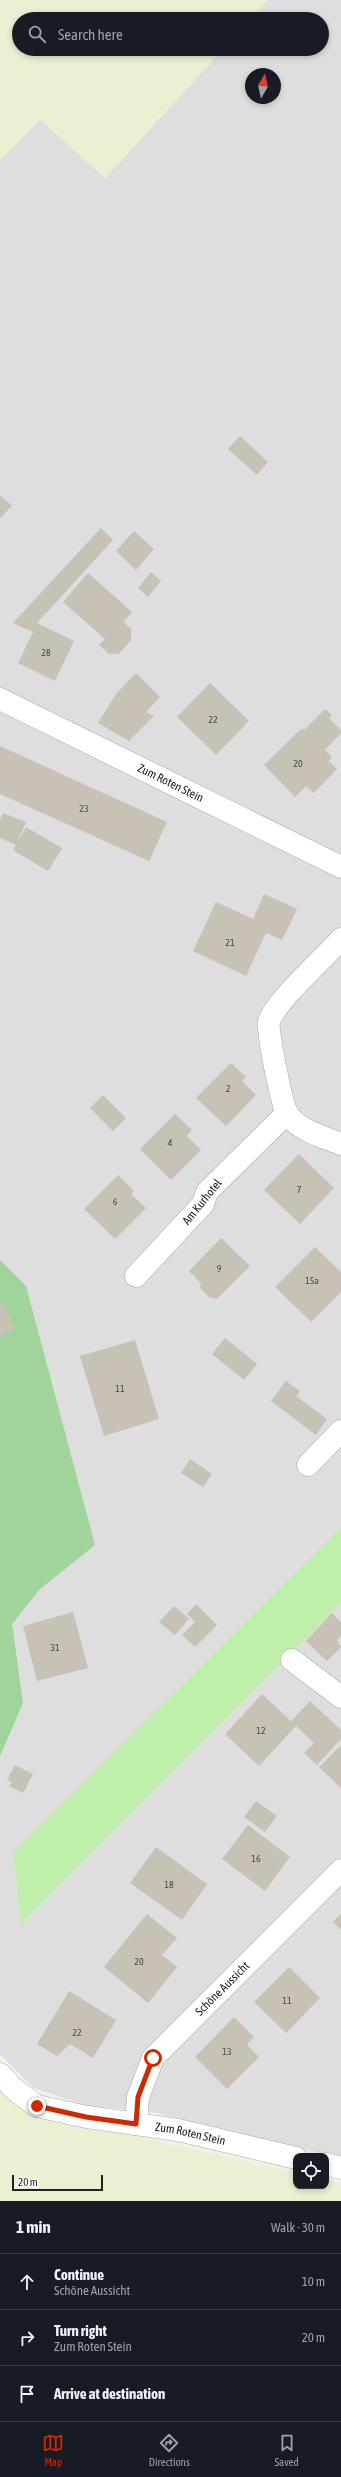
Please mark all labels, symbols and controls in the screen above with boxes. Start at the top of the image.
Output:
search box [12,12,329,56]
icon: search [26,23,48,45]
text: Search here [58,26,123,43]
north arrow [245,68,281,104]
house number: 28 [41,647,51,658]
house number: 22 [208,714,218,725]
house number: 20 [293,758,303,769]
street label: Zum Roten Stein [135,761,206,805]
house number: 23 [79,803,89,814]
house number: 21 [225,937,235,948]
house number: 2 [226,1083,231,1094]
house number: 4 [168,1137,173,1148]
street label: Am Kurhotel [179,1176,225,1228]
house number: 7 [297,1184,302,1195]
house number: 6 [113,1196,118,1207]
house number: 9 [217,1263,222,1274]
house number: 15a [305,1275,319,1286]
house number: 11 [115,1383,125,1394]
house number: 31 [50,1642,60,1653]
house number: 12 [256,1725,266,1736]
house number: 16 [251,1853,261,1864]
house number: 18 [164,1879,174,1890]
house number: 20 [134,1956,144,1967]
street label: Schöne Aussicht [192,1958,253,2019]
house number: 11 [282,1995,292,2006]
house number: 22 [72,2027,82,2038]
house number: 13 [222,2046,232,2057]
route start [144,2049,162,2067]
route end [28,2097,46,2115]
street label: Zum Roten Stein [154,2120,227,2148]
map controls [293,2153,329,2189]
button: locate [293,2153,329,2189]
scale bar [12,2173,103,2192]
text: 20 m [18,2176,38,2188]
text: 1 min [16,2217,51,2237]
text: Walk · 30 m [271,2220,325,2235]
text: Continue [54,2266,104,2283]
icon: ahead [16,2271,38,2293]
text: 10 m [302,2274,325,2289]
text: Schöne Aussicht [54,2283,130,2298]
text: Turn right [54,2322,107,2339]
icon: right [16,2327,38,2349]
text: 20 m [302,2330,325,2345]
text: Zum Roten Stein [54,2339,132,2354]
icon: arrive [16,2383,38,2405]
text: Arrive at destination [54,2385,165,2402]
tab: Map [42,2432,64,2468]
tab: Directions [149,2432,190,2468]
tab: Saved [274,2432,299,2468]

